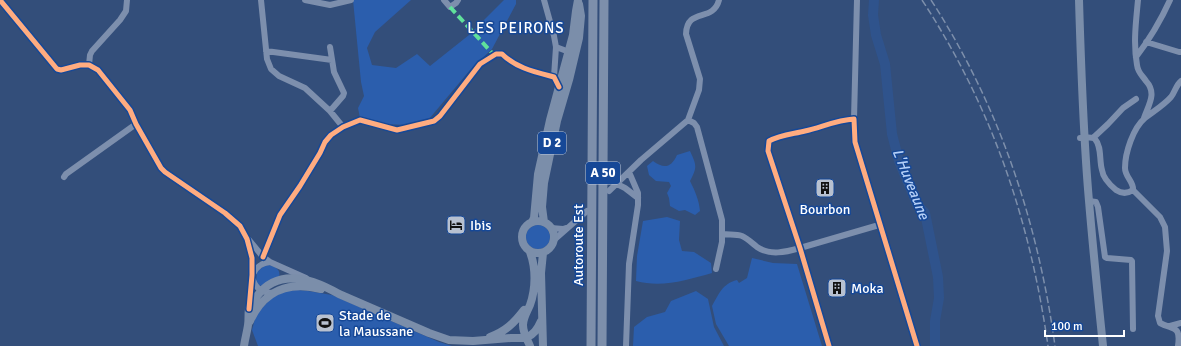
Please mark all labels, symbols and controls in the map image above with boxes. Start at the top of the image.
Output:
district label: LES PEIRONS [467,19,565,37]
road number: D 2 [538,132,566,154]
water label: L'Huveaune [889,146,934,223]
road number: A 50 [586,162,620,184]
building icon: Bourbon [814,177,836,199]
place label: Bourbon [800,201,850,218]
street label: Autoroute Est [570,204,587,286]
hotel icon: Ibis [445,214,467,236]
place label: Ibis [470,217,491,234]
building icon: Moka [826,277,848,299]
place label: Moka [851,280,884,297]
place label: Stade de la Maussane [339,307,413,340]
sports icon: Stade de la Maussane [314,312,336,334]
scale bar [1045,312,1124,338]
text: 100 m [1051,319,1083,334]

